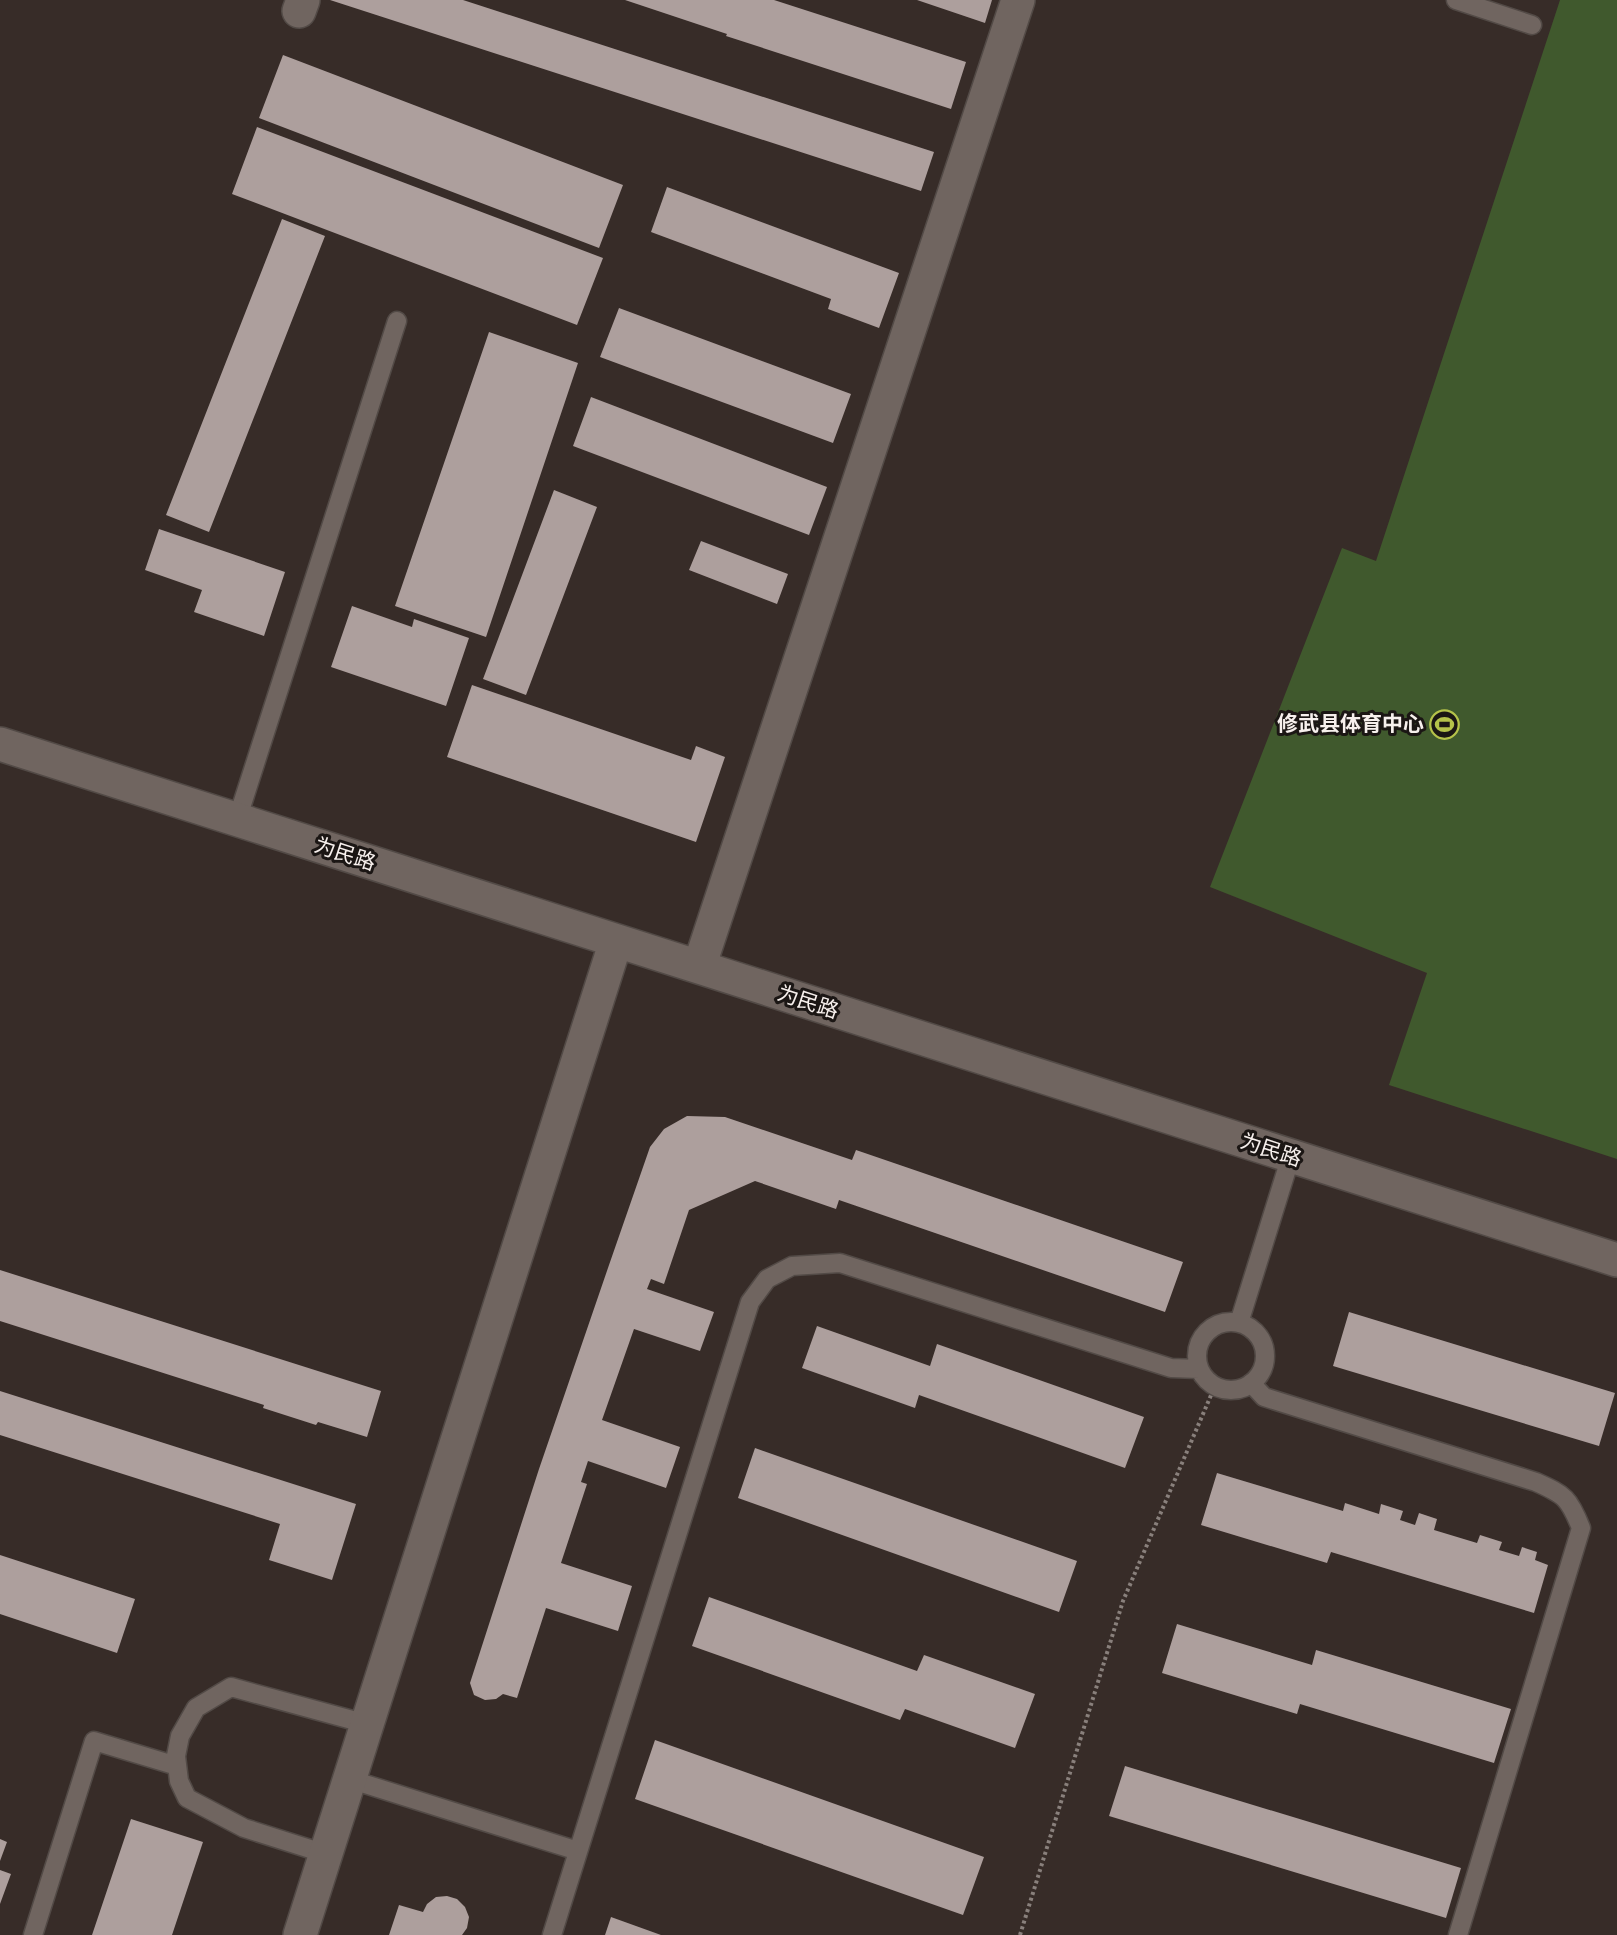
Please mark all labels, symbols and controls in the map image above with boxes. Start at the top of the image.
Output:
sports icon: 修武县体育中心 [1429,708,1461,740]
place label: 修武县体育中心 [1277,710,1424,735]
street label: 为民路 [312,831,379,874]
street label: 为民路 [775,979,842,1022]
street label: 为民路 [1238,1127,1305,1170]

